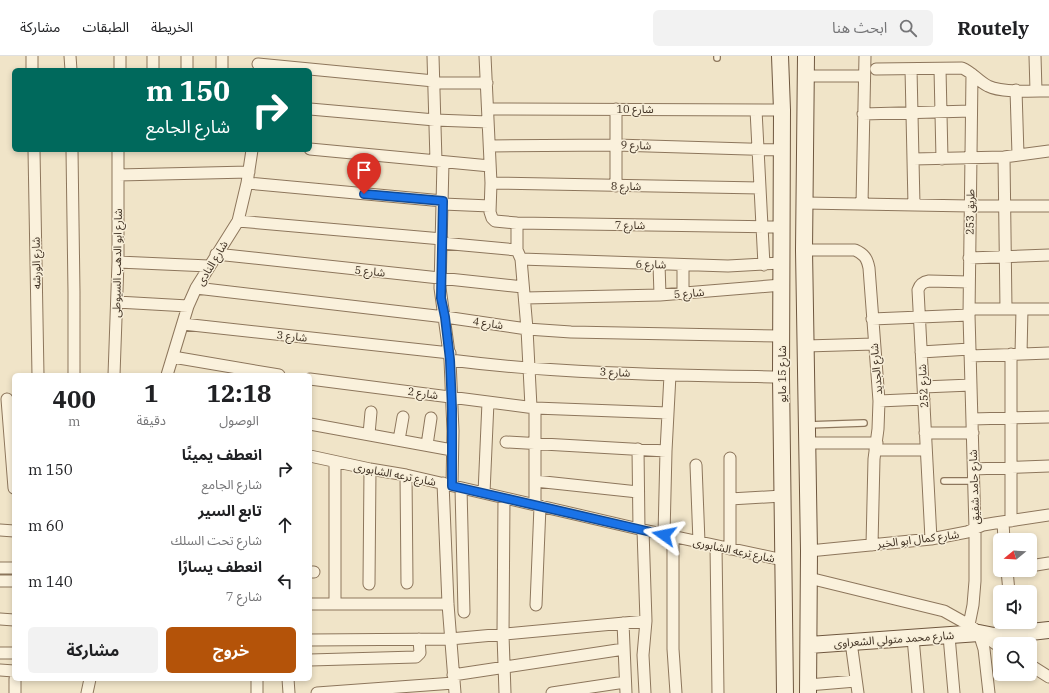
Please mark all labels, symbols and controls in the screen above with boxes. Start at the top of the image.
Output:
search box [653,10,933,46]
text: Routely [957,16,1029,40]
icon: search [897,17,919,39]
text: مشاركة [20,18,60,36]
text: الطبقات [82,18,129,36]
text: الخريطة [151,18,193,36]
text: ابحث هنا [832,18,887,37]
text: 150 m [146,72,230,109]
icon: right [244,84,296,136]
street label: شارع 10 [616,102,654,117]
text: شارع الجامع [146,115,230,138]
street label: شارع 9 [620,137,652,154]
pin [347,153,381,194]
icon: arrive [353,159,375,181]
street label: شارع 8 [611,179,642,194]
street label: طريق 253 [963,189,977,235]
street label: شارع ابو الدهب السيوطى [109,208,126,318]
street label: شارع 7 [615,218,646,233]
street label: شارع الورشه [29,236,44,289]
street label: شارع النادى [193,238,232,289]
street label: شارع 6 [635,256,667,273]
street label: شارع 5 [354,262,386,281]
street label: شارع 5 [673,285,705,302]
street label: شارع 4 [472,314,504,333]
street label: شارع 3 [276,327,308,346]
street label: شارع الجديد [867,342,886,395]
street label: شارع 15 مايو [775,345,790,403]
street label: شارع 252 [915,363,932,408]
street label: شارع 3 [599,364,631,381]
text: 1 [144,377,158,409]
text: 12:18 [207,377,271,409]
text: 400 [53,383,96,415]
street label: شارع 2 [407,384,439,403]
text: دقيقة [136,412,166,429]
text: الوصول [219,412,259,429]
text: m [68,413,80,430]
text: انعطف يمينًا [182,445,262,464]
street label: شارع حامد شفيق [966,449,983,525]
icon: right [274,458,296,480]
street label: شارع ترعه الشابورى [353,459,438,490]
text: 150 m [28,460,73,479]
text: شارع الجامع [201,476,262,493]
text: تابع السير [198,501,262,520]
icon: ahead [274,514,296,536]
position arrow [643,514,685,556]
text: 60 m [28,516,64,535]
street label: شارع كمال ابو الخير [875,527,960,552]
text: شارع تحت السلك [171,532,262,549]
north arrow [993,533,1037,577]
map controls [993,533,1037,681]
street label: شارع ترعه الشابورى [692,534,777,567]
text: انعطف يسارًا [178,557,262,576]
icon: left [274,570,296,592]
text: 140 m [28,572,73,591]
button: sound [993,585,1037,629]
text: شارع 7 [226,588,262,605]
button: مشاركة [28,627,158,673]
button: خروج [166,627,296,673]
street label: شارع محمد متولي الشعراوى [833,628,955,653]
button: search [993,637,1037,681]

